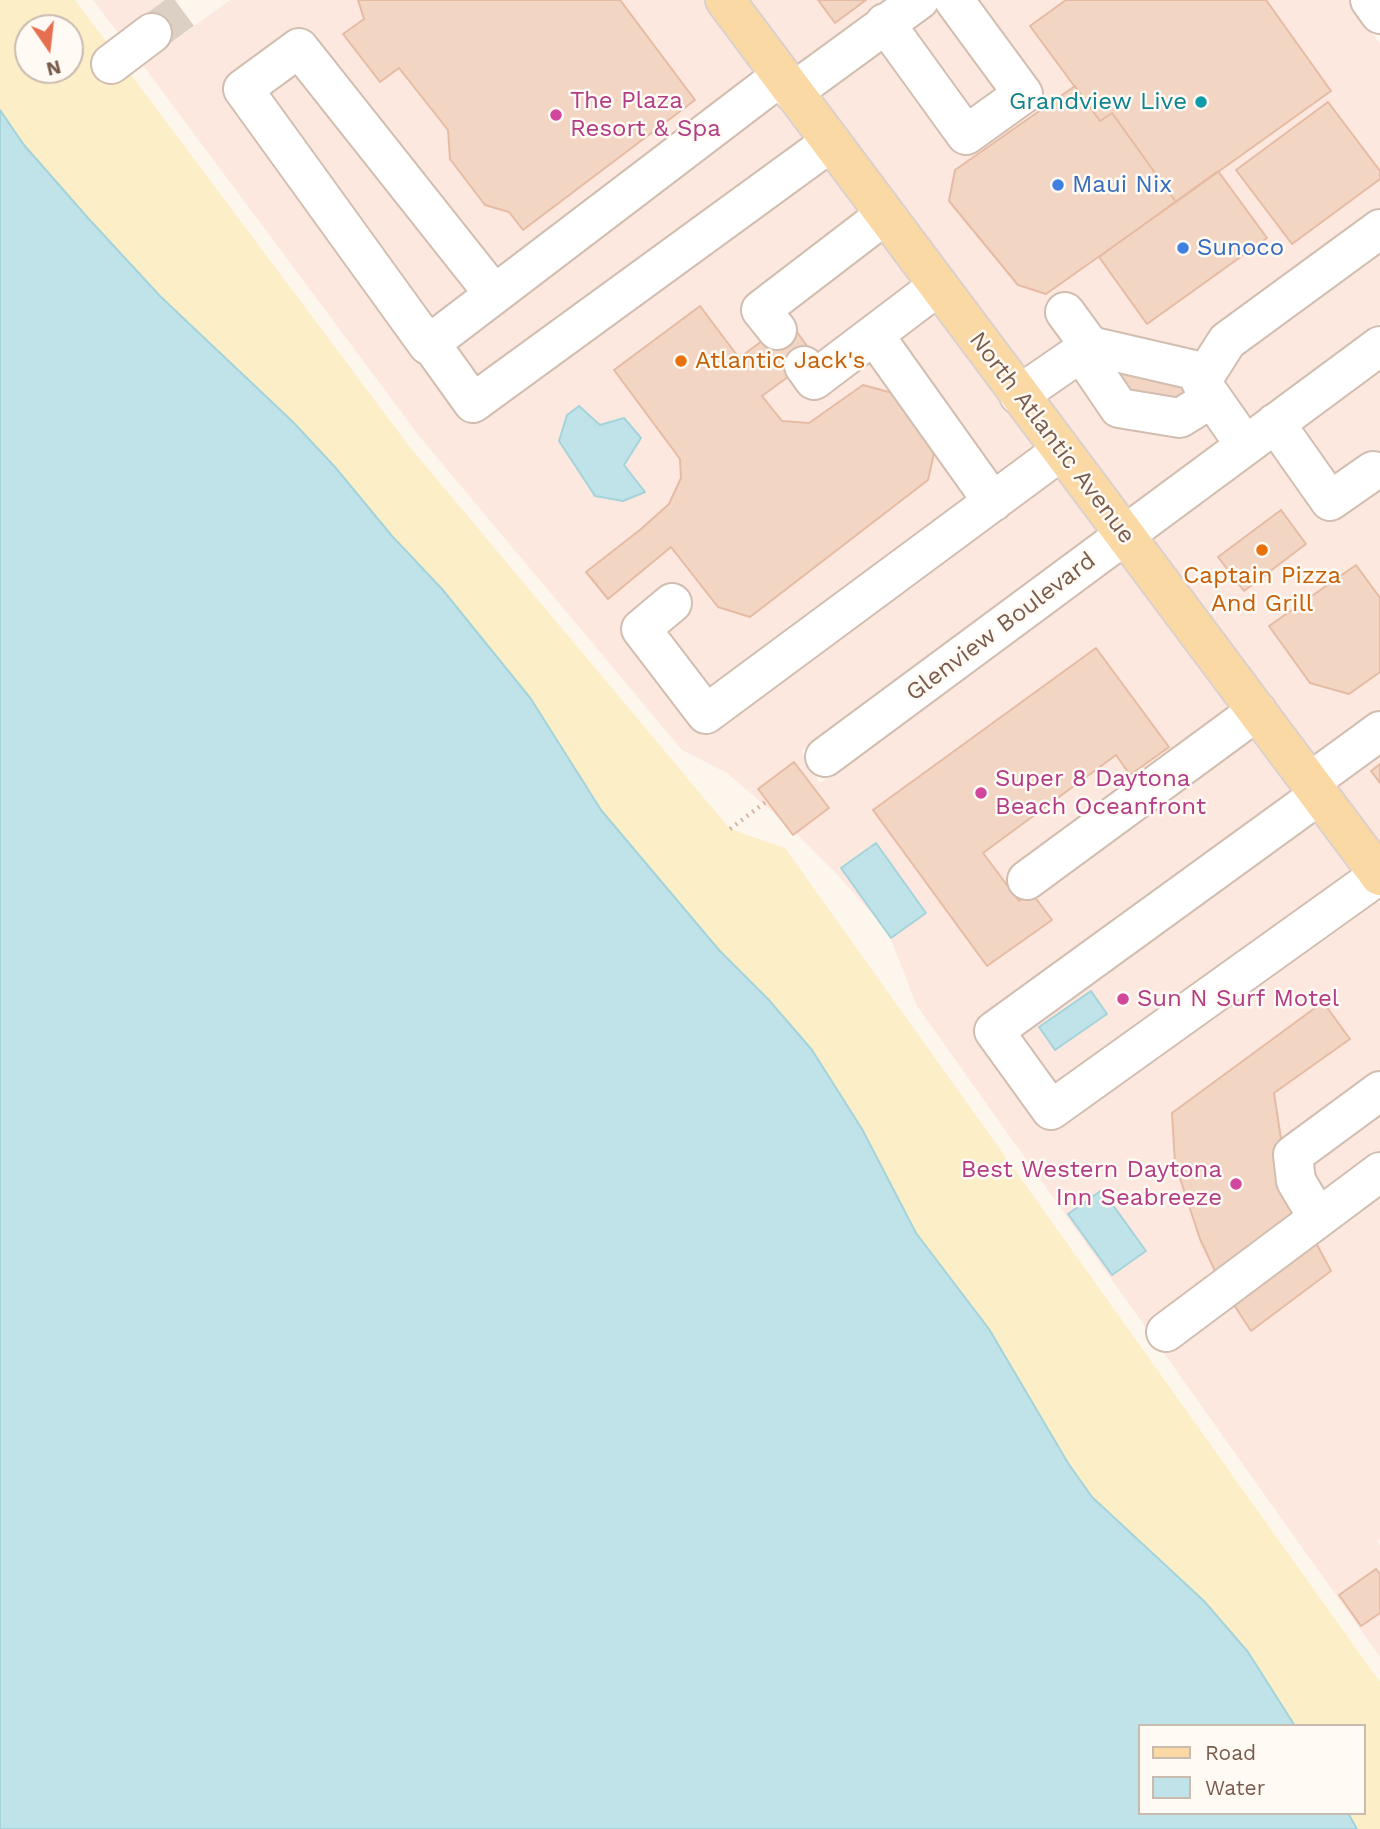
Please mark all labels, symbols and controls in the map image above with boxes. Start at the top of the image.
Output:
north arrow [14,14,84,84]
text: N [44,55,63,81]
place label: The Plaza Resort & Spa [570,87,721,143]
place label: Grandview Live [1009,88,1187,116]
marker: Grandview Live [1193,94,1209,110]
marker: The Plaza Resort & Spa [548,107,564,123]
place label: Maui Nix [1072,171,1172,199]
marker: Maui Nix [1050,177,1066,193]
place label: Sunoco [1197,234,1284,262]
marker: Sunoco [1175,240,1191,256]
street label: North Atlantic Avenue [963,326,1141,550]
place label: Atlantic Jack's [695,347,865,375]
marker: Atlantic Jack's [673,353,689,369]
marker: Captain Pizza And Grill [1254,542,1270,558]
street label: Glenview Boulevard [901,546,1101,708]
place label: Captain Pizza And Grill [1183,562,1341,618]
place label: Super 8 Daytona Beach Oceanfront [995,765,1206,821]
marker: Super 8 Daytona Beach Oceanfront [973,785,989,801]
place label: Sun N Surf Motel [1137,985,1339,1013]
marker: Sun N Surf Motel [1115,991,1131,1007]
place label: Best Western Daytona Inn Seabreeze [961,1156,1222,1212]
marker: Best Western Daytona Inn Seabreeze [1228,1176,1244,1192]
legend [1138,1724,1366,1815]
text: Road [1205,1740,1256,1765]
text: Water [1205,1775,1265,1800]

